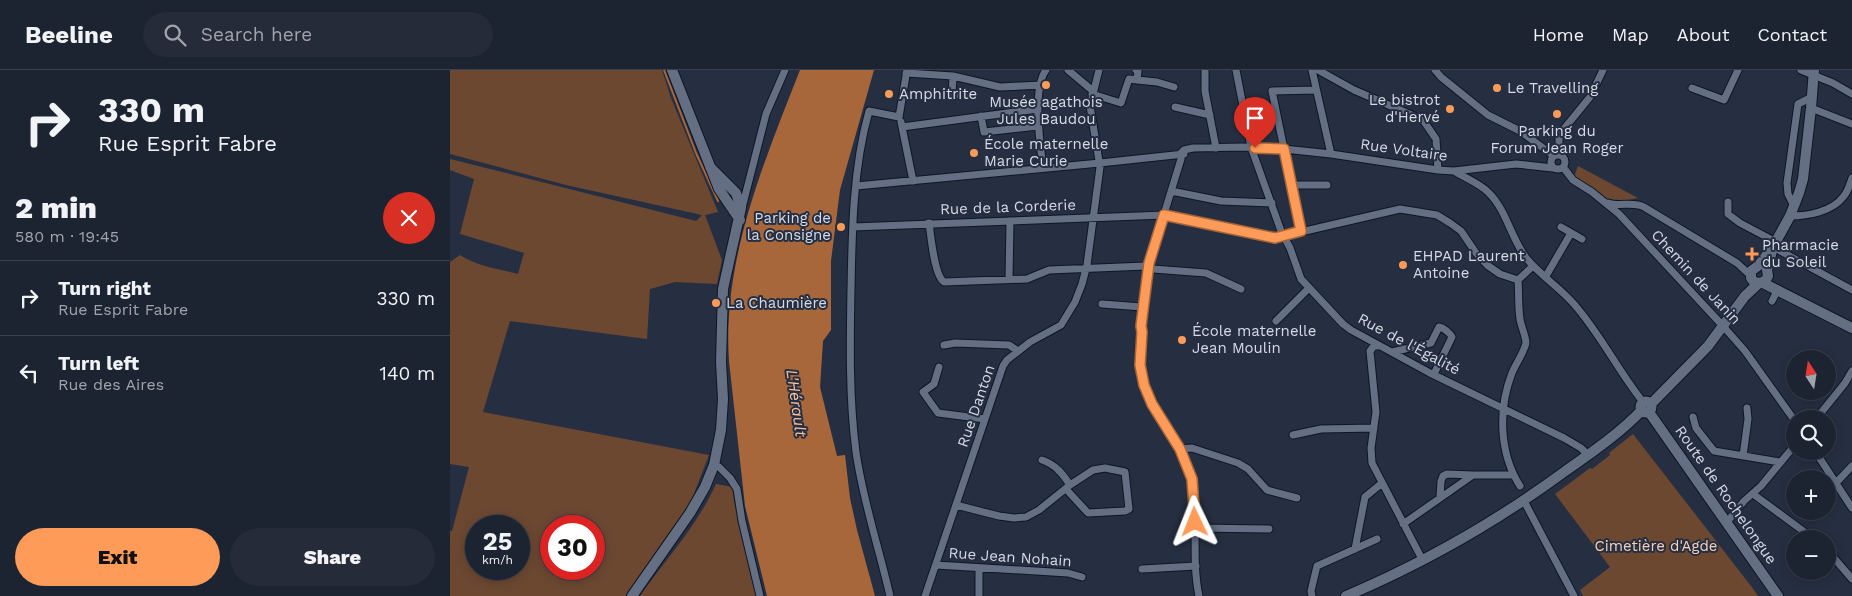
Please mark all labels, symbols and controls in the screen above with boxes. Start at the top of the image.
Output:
search box [143,12,493,57]
text: Beeline [25,21,113,49]
icon: search [161,21,189,49]
text: Search here [201,23,312,46]
text: Home [1533,24,1584,45]
text: Map [1612,24,1649,45]
text: About [1677,24,1729,45]
text: Contact [1757,24,1827,45]
marker: Musée agathois Jules Baudou [1040,79,1052,91]
place label: Le Travelling [1507,79,1598,97]
marker: Le Travelling [1491,82,1503,94]
place label: Amphitrite [899,85,977,103]
marker: Amphitrite [883,88,895,100]
text: 330 m [98,89,205,131]
icon: right [15,90,80,155]
place label: Le bistrot d'Hervé [1369,91,1441,126]
place label: Musée agathois Jules Baudou [989,93,1103,128]
pin [1234,97,1276,148]
marker: Le bistrot d'Hervé [1444,103,1456,115]
icon: arrive [1241,104,1269,132]
marker: Parking du Forum Jean Roger [1551,108,1563,120]
place label: Parking du Forum Jean Roger [1490,122,1624,157]
text: Rue Esprit Fabre [98,131,277,156]
place label: École maternelle Marie Curie [984,135,1108,170]
street label: Rue Voltaire [1359,135,1449,165]
marker: École maternelle Marie Curie [968,147,980,159]
text: 2 min [15,190,97,225]
button: close [383,192,435,244]
street label: Rue de la Corderie [940,196,1076,218]
place label: Parking de la Consigne [747,209,831,244]
marker: Parking de la Consigne [835,221,847,233]
street label: Chemin de Janin [1647,226,1745,328]
text: 580 m · 19:45 [15,227,119,246]
place label: Pharmacie du Soleil [1762,236,1839,271]
place label: EHPAD Laurent Antoine [1413,247,1525,282]
marker: Pharmacie du Soleil [1746,248,1758,260]
marker: EHPAD Laurent Antoine [1397,259,1409,271]
text: Turn right [58,277,151,300]
icon: right [15,284,43,312]
text: 330 m [376,287,435,310]
place label: La Chaumière [726,294,827,312]
marker: La Chaumière [710,297,722,309]
text: Rue Esprit Fabre [58,300,188,319]
street label: Rue de l'Égalité [1355,309,1463,379]
place label: École maternelle Jean Moulin [1192,322,1316,357]
marker: École maternelle Jean Moulin [1176,334,1188,346]
north arrow [1786,350,1836,400]
map controls [1786,350,1836,580]
text: Turn left [58,352,139,375]
icon: left [15,359,43,387]
text: 140 m [380,362,435,385]
street label: Rue Danton [954,362,998,450]
water label: L'Hérault [782,368,811,439]
text: Rue des Aires [58,375,164,394]
button: search [1786,410,1836,460]
street label: Route de Rochelongue [1671,422,1781,568]
button: + [1786,470,1836,520]
position arrow [1168,495,1220,547]
speed limit sign: 30 [540,515,605,580]
text: 25 [483,527,512,556]
button: Exit [15,528,220,586]
button: Share [230,528,435,586]
button: − [1786,530,1836,580]
park label: Cimetière d'Agde [1595,537,1717,555]
street label: Rue Jean Nohain [948,544,1072,570]
text: km/h [482,553,513,567]

